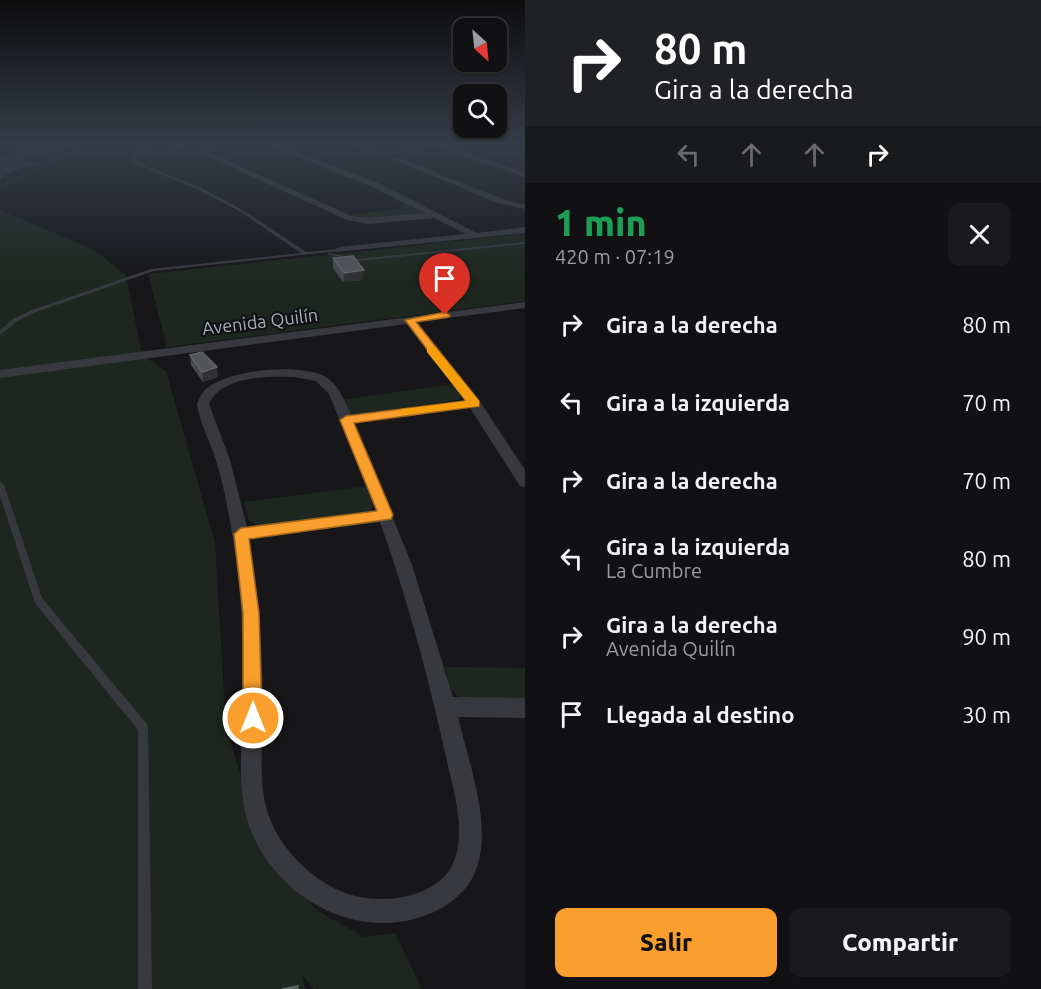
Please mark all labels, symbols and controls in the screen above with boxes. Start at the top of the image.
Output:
north arrow [453,18,507,72]
map controls [453,18,507,138]
icon: right [555,24,633,102]
text: 80 m [654,25,748,72]
text: Gira a la derecha [654,74,854,104]
button: search [453,84,507,138]
icon: left [672,138,705,171]
icon: ahead [735,138,768,171]
icon: ahead [798,138,831,171]
icon: right [861,138,894,171]
text: 1 min [555,202,647,243]
button: close [948,203,1011,266]
text: 420 m · 07:19 [555,245,675,268]
pin [419,253,470,315]
icon: arrive [428,262,461,295]
street label: Avenida Quilín [201,304,319,339]
icon: right [555,308,588,341]
text: Gira a la derecha [606,312,778,337]
text: 80 m [962,312,1011,337]
icon: left [555,386,588,419]
text: Gira a la izquierda [606,390,790,415]
text: 70 m [962,390,1011,415]
icon: right [555,464,588,497]
text: Gira a la derecha [606,468,778,493]
text: 70 m [962,468,1011,493]
text: Gira a la izquierda [606,534,790,559]
icon: left [555,542,588,575]
text: 80 m [962,546,1011,571]
text: La Cumbre [606,559,702,582]
text: Gira a la derecha [606,612,778,637]
icon: right [555,620,588,653]
text: 90 m [962,624,1011,649]
text: Avenida Quilín [606,637,736,660]
position arrow [221,686,285,750]
icon: arrive [555,698,588,731]
text: Llegada al destino [606,702,794,727]
text: 30 m [962,702,1011,727]
button: Salir [555,908,777,977]
button: Compartir [789,908,1011,977]

